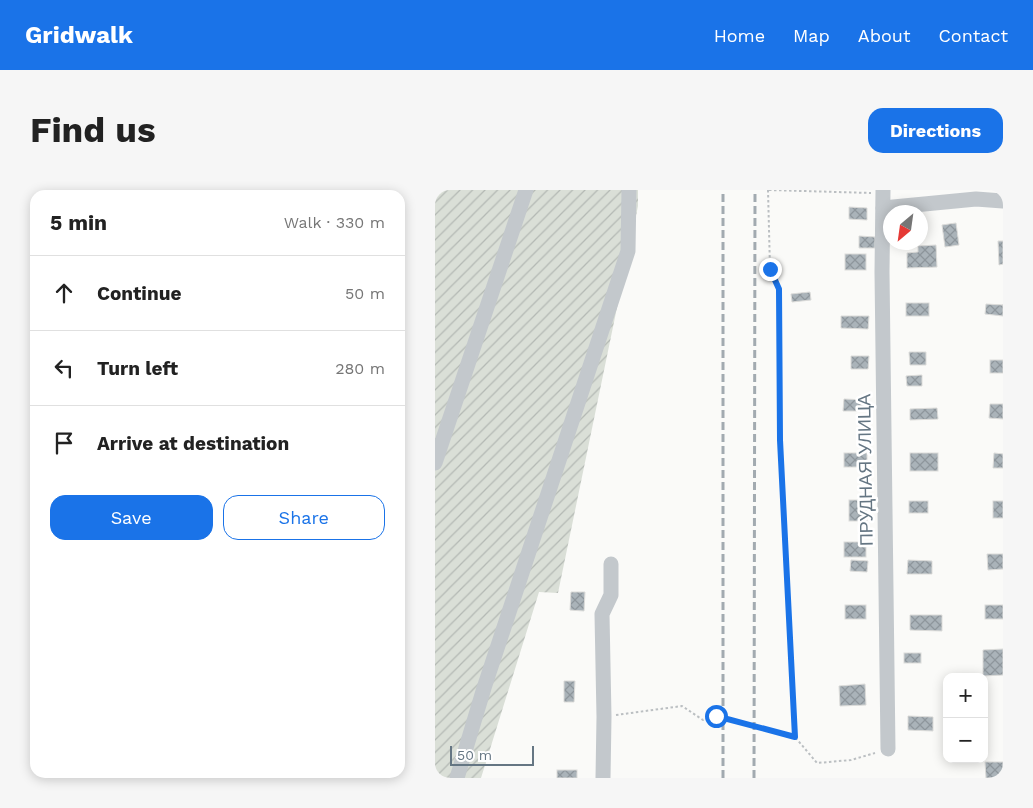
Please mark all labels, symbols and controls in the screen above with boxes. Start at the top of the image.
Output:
text: Gridwalk [25,21,133,49]
text: Home [714,25,765,46]
text: Map [793,25,830,46]
text: About [858,25,910,46]
text: Contact [938,25,1008,46]
button: Directions [868,108,1003,153]
text: Find us [30,109,156,151]
north arrow [883,205,928,250]
text: 5 min [50,210,107,235]
text: Walk · 330 m [284,213,385,232]
route end [759,258,782,281]
icon: ahead [50,279,78,307]
text: Continue [97,282,181,305]
text: 50 m [345,284,385,303]
icon: left [50,354,78,382]
text: Turn left [97,357,178,380]
text: 280 m [335,359,385,378]
street label: ПРУДНАЯ УЛИЦА [853,394,877,546]
icon: arrive [50,429,78,457]
text: Arrive at destination [97,432,289,455]
button: Save [50,495,213,540]
button: Share [223,495,385,540]
map controls [943,673,988,763]
button: + [943,673,988,718]
route start [705,705,728,728]
button: − [943,718,988,763]
scale bar [450,743,534,766]
text: 50 m [457,747,492,763]

